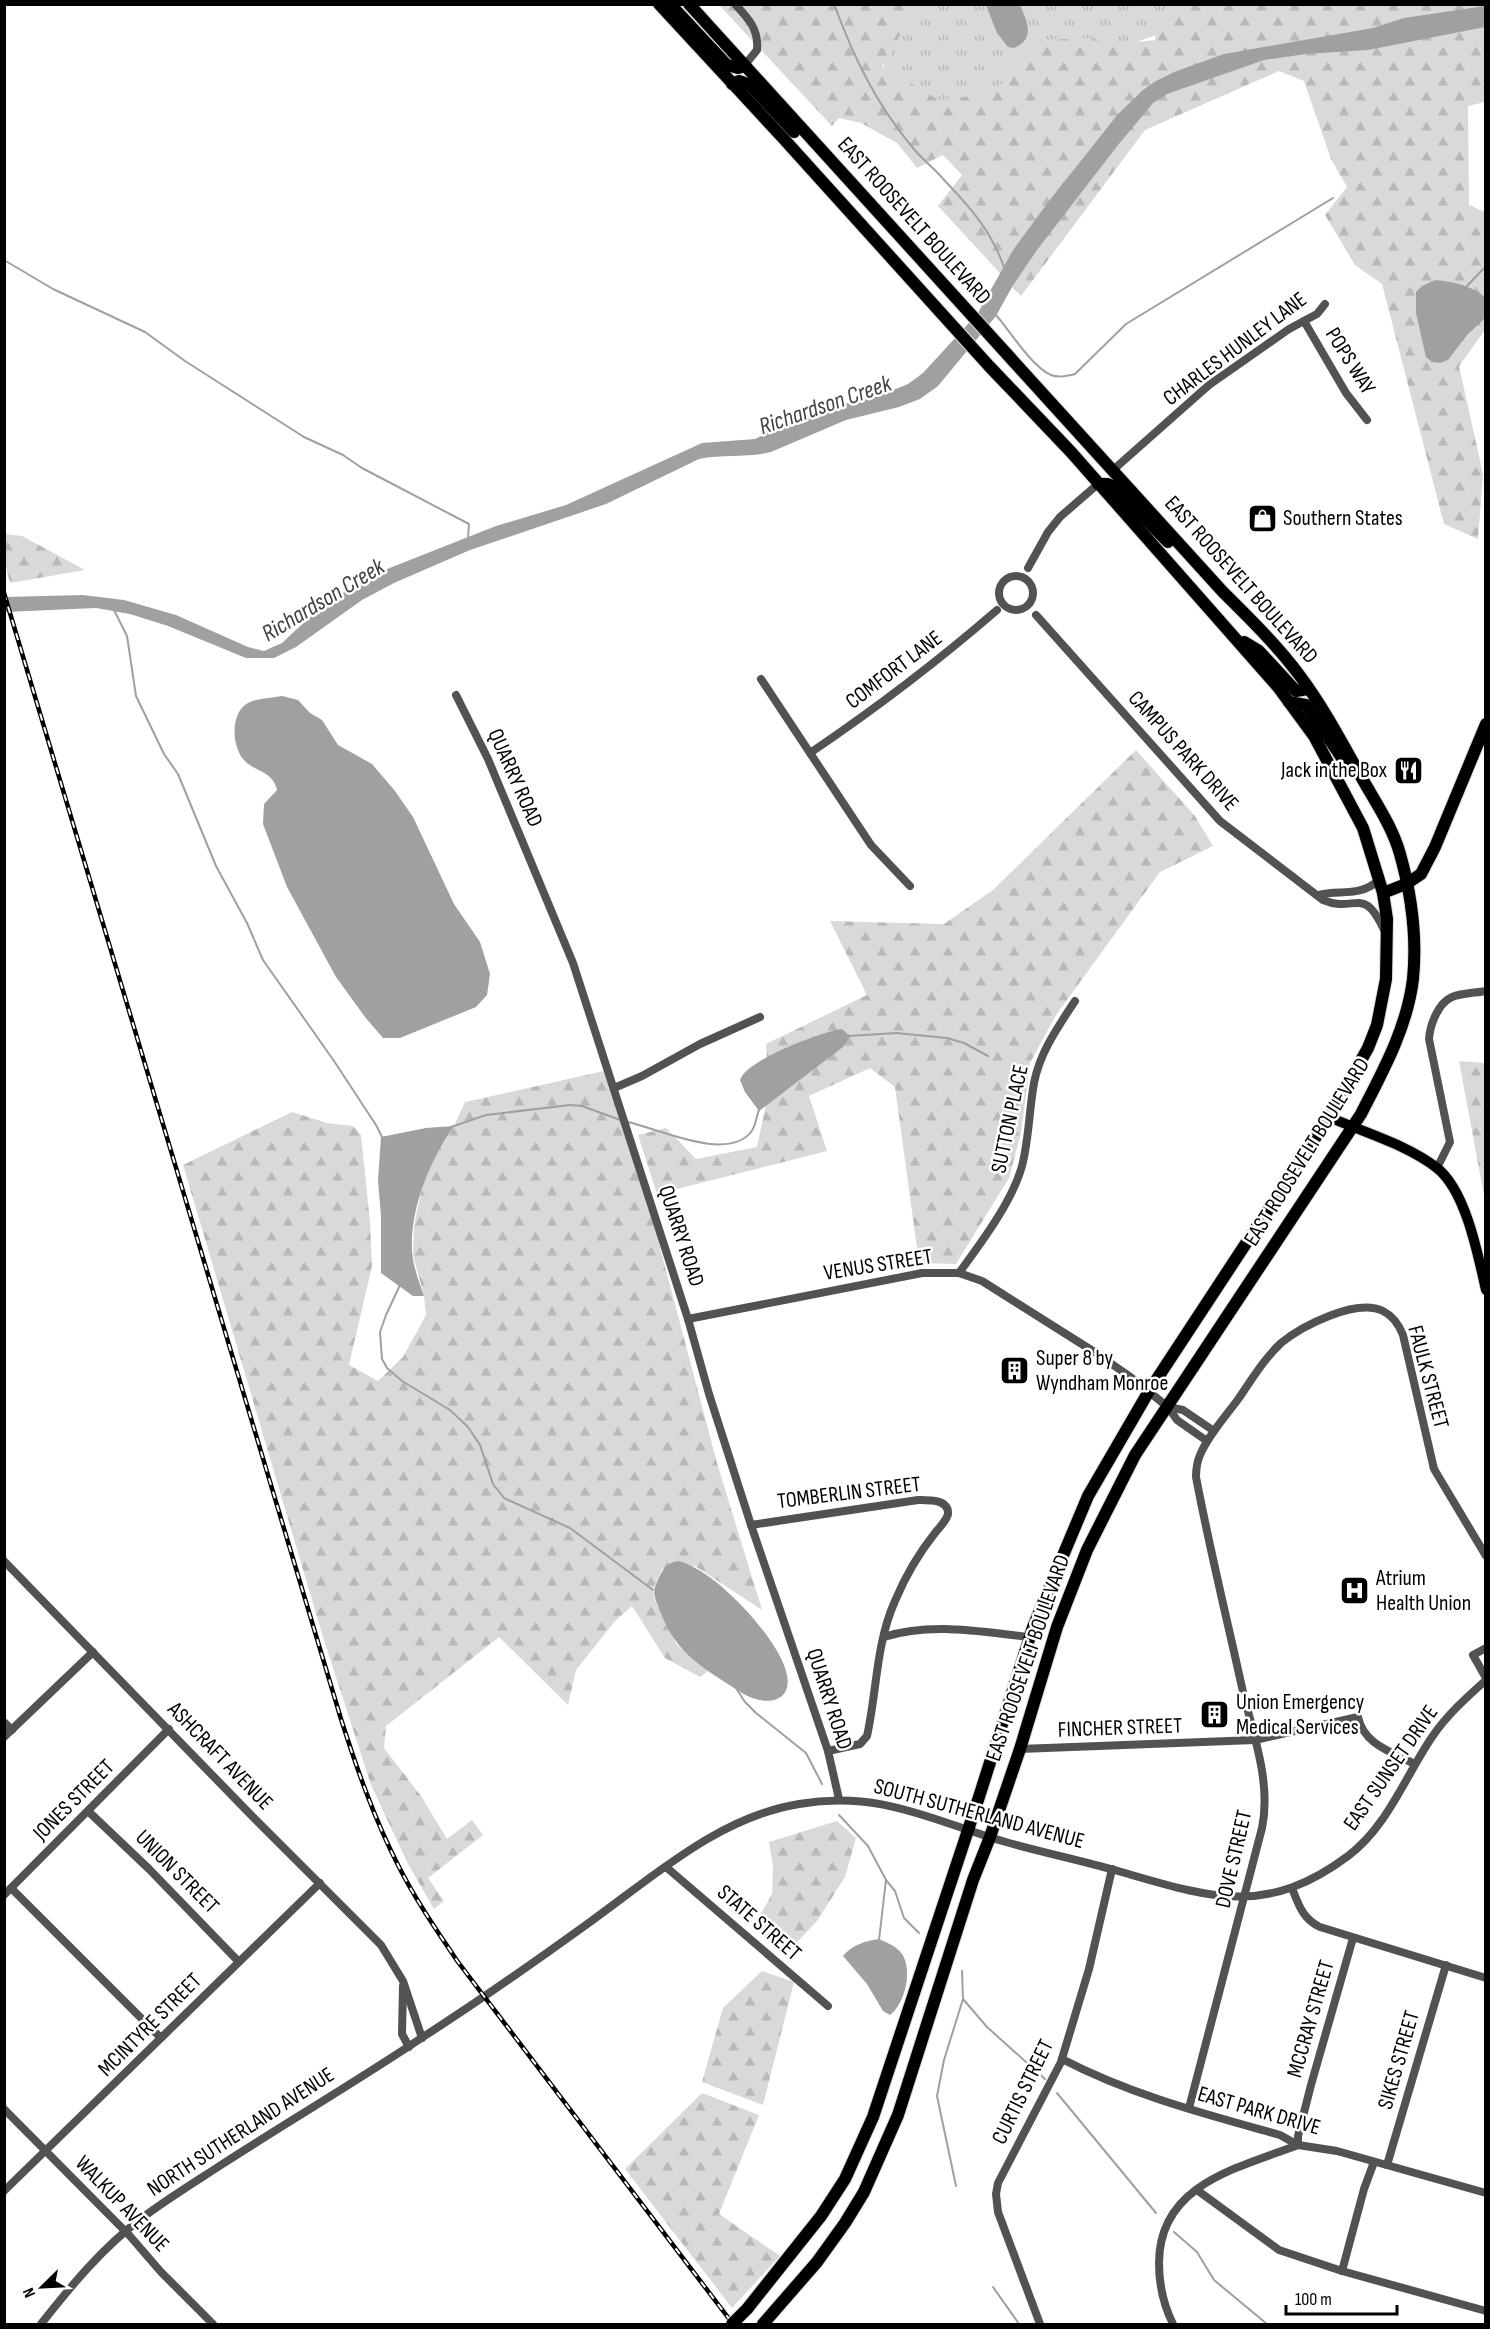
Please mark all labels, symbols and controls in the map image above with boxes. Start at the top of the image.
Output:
street label: EAST ROOSEVELT BOULEVARD [832,131,996,311]
street label: CHARLES HUNLEY LANE [1158,286,1312,412]
street label: POPS WAY [1319,323,1381,399]
water label: Richardson Creek [755,368,896,441]
street label: EAST ROOSEVELT BOULEVARD [1159,490,1323,670]
shop icon: Southern States [1246,502,1278,534]
place label: Southern States [1283,505,1403,532]
water label: Richardson Creek [256,551,391,648]
street label: COMFORT LANE [840,625,948,715]
street label: CAMPUS PARK DRIVE [1122,685,1244,817]
street label: QUARRY ROAD [481,725,549,831]
restaurant icon: Jack in the Box [1392,754,1424,786]
place label: Jack in the Box [1280,757,1388,784]
street label: EAST ROOSEVELT BOULEVARD [1238,1053,1376,1251]
street label: SUTTON PLACE [985,1062,1035,1176]
street label: QUARRY ROAD [652,1182,710,1290]
street label: VENUS STREET [822,1243,934,1287]
street label: FAULK STREET [1401,1323,1455,1431]
place label: Super 8 by Wyndham Monroe [1036,1345,1168,1397]
building icon: Super 8 by Wyndham Monroe [999,1355,1031,1387]
street label: TOMBERLIN STREET [776,1471,922,1515]
street label: EAST ROOSEVELT BOULEVARD [980,1551,1076,1765]
place label: Atrium Health Union [1375,1565,1471,1617]
hospital icon: Atrium Health Union [1339,1575,1371,1607]
street label: QUARRY ROAD [800,1645,858,1753]
place label: Union Emergency Medical Services [1236,1689,1365,1741]
street label: ASHCRAFT AVENUE [161,1696,278,1816]
building icon: Union Emergency Medical Services [1199,1699,1231,1731]
street label: EAST SUNSET DRIVE [1338,1700,1444,1836]
street label: FINCHER STREET [1057,1712,1183,1744]
street label: JONES STREET [27,1754,120,1847]
street label: SOUTH SUTHERLAND AVENUE [871,1773,1087,1855]
street label: DOVE STREET [1210,1807,1258,1910]
street label: UNION STREET [129,1824,225,1920]
street label: STATE STREET [711,1879,807,1967]
street label: MCCRAY STREET [1281,1957,1341,2081]
street label: MCINTYRE STREET [92,1967,208,2083]
street label: SIKES STREET [1372,2008,1426,2112]
street label: CURTIS STREET [986,2035,1060,2149]
street label: NORTH SUTHERLAND AVENUE [142,2061,340,2203]
street label: EAST PARK DRIVE [1195,2081,1323,2141]
street label: WALKUP AVENUE [69,2150,175,2258]
north arrow [12,2257,72,2317]
scale bar [1286,2278,1397,2316]
text: N [19,2285,40,2300]
text: 100 m [1295,2289,1332,2310]

